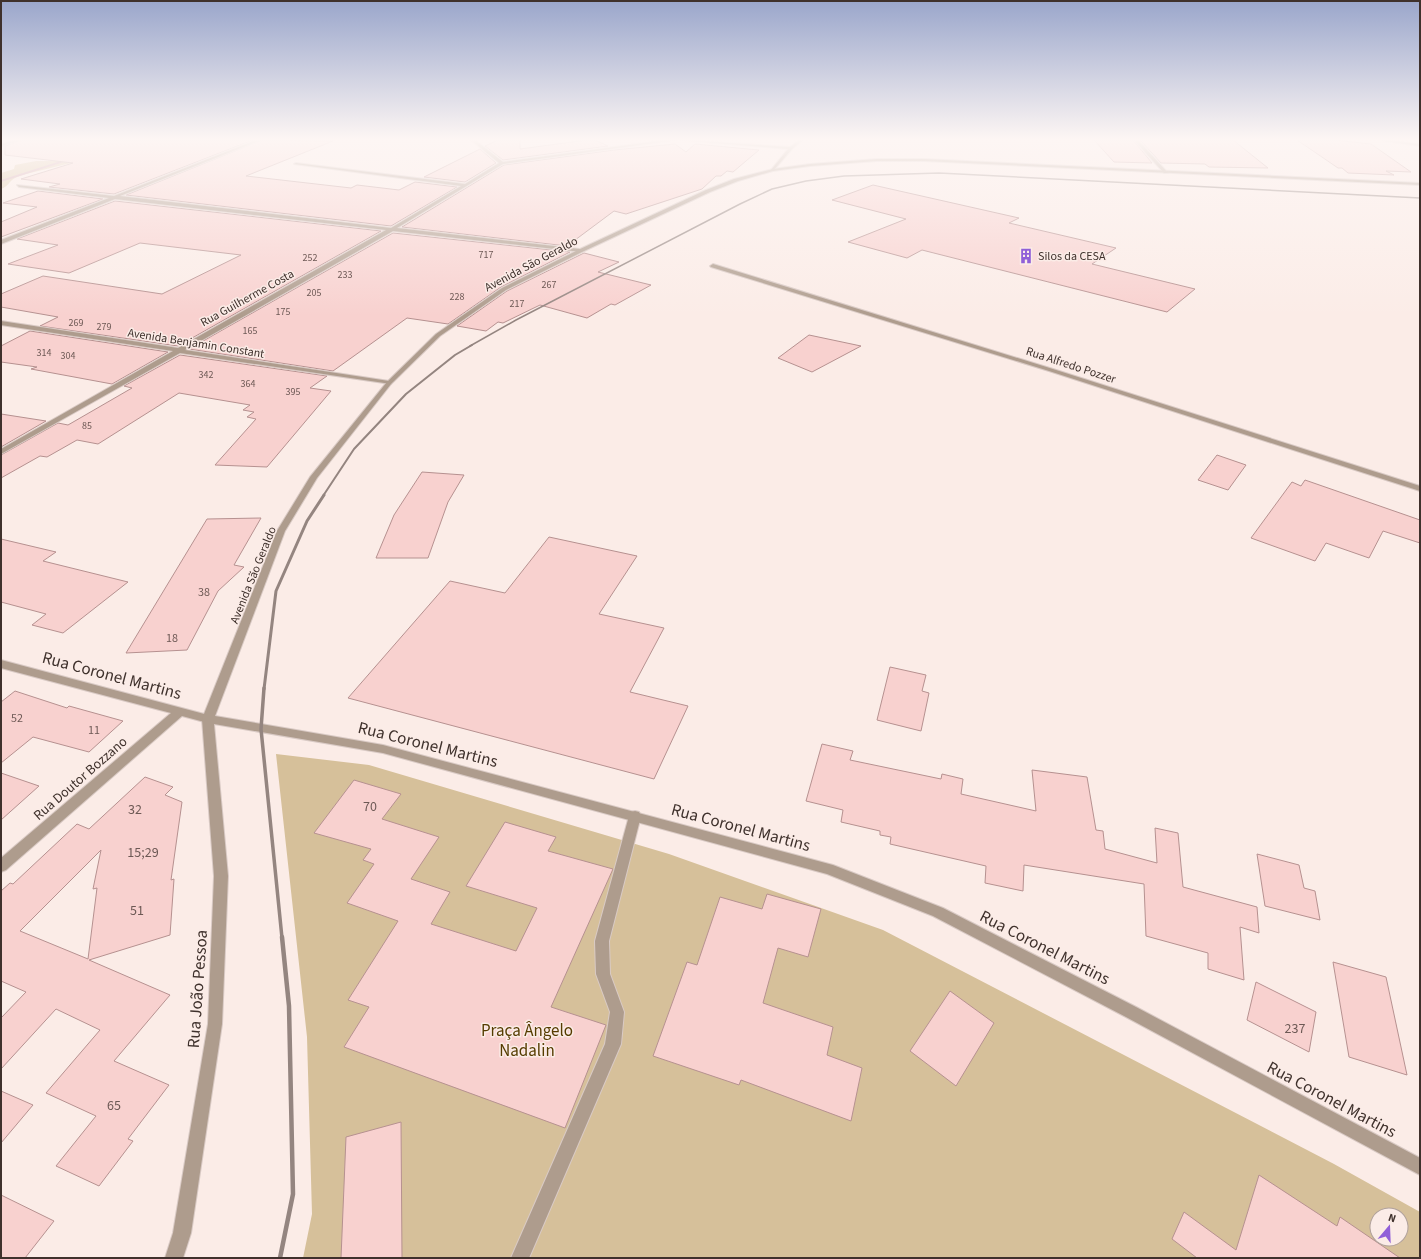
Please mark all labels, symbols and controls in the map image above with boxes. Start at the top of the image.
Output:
street label: Avenida São Geraldo [482,233,581,296]
building icon: Silos da CESA [1017,247,1035,265]
house number: 717 [479,248,493,262]
place label: Silos da CESA [1038,248,1106,265]
house number: 252 [303,251,317,265]
street label: Rua Guilherme Costa [197,266,297,331]
house number: 233 [338,268,352,282]
house number: 267 [542,278,556,292]
house number: 205 [307,286,321,300]
house number: 228 [450,290,464,304]
house number: 217 [510,297,524,311]
house number: 175 [276,305,290,319]
house number: 269 [69,316,83,330]
house number: 279 [97,320,111,334]
street label: Avenida Benjamin Constant [126,324,266,363]
house number: 165 [243,324,257,338]
street label: Rua Alfredo Pozzer [1024,343,1119,388]
house number: 314 [37,346,51,360]
house number: 304 [61,349,75,363]
house number: 342 [199,368,213,382]
house number: 364 [241,377,255,391]
house number: 395 [286,385,300,399]
house number: 85 [82,419,92,433]
street label: Avenida São Geraldo [226,524,281,626]
house number: 38 [198,584,210,601]
house number: 18 [166,630,178,647]
street label: Rua Coronel Martins [39,646,184,706]
house number: 52 [11,710,23,727]
street label: Rua Coronel Martins [355,716,500,774]
house number: 11 [88,722,100,739]
street label: Rua Doutor Bozzano [29,732,132,825]
house number: 70 [363,797,377,817]
street label: Rua Coronel Martins [668,798,813,858]
house number: 32 [128,800,142,820]
house number: 15;29 [127,843,159,863]
house number: 51 [130,901,144,921]
street label: Rua Coronel Martins [975,905,1114,991]
street label: Rua João Pessoa [182,929,214,1049]
park label: Praça Ângelo Nadalin [481,1019,573,1063]
house number: 237 [1285,1019,1305,1039]
street label: Rua Coronel Martins [1263,1056,1400,1144]
house number: 65 [107,1096,121,1116]
north arrow [1369,1207,1409,1247]
text: N [1386,1210,1398,1226]

